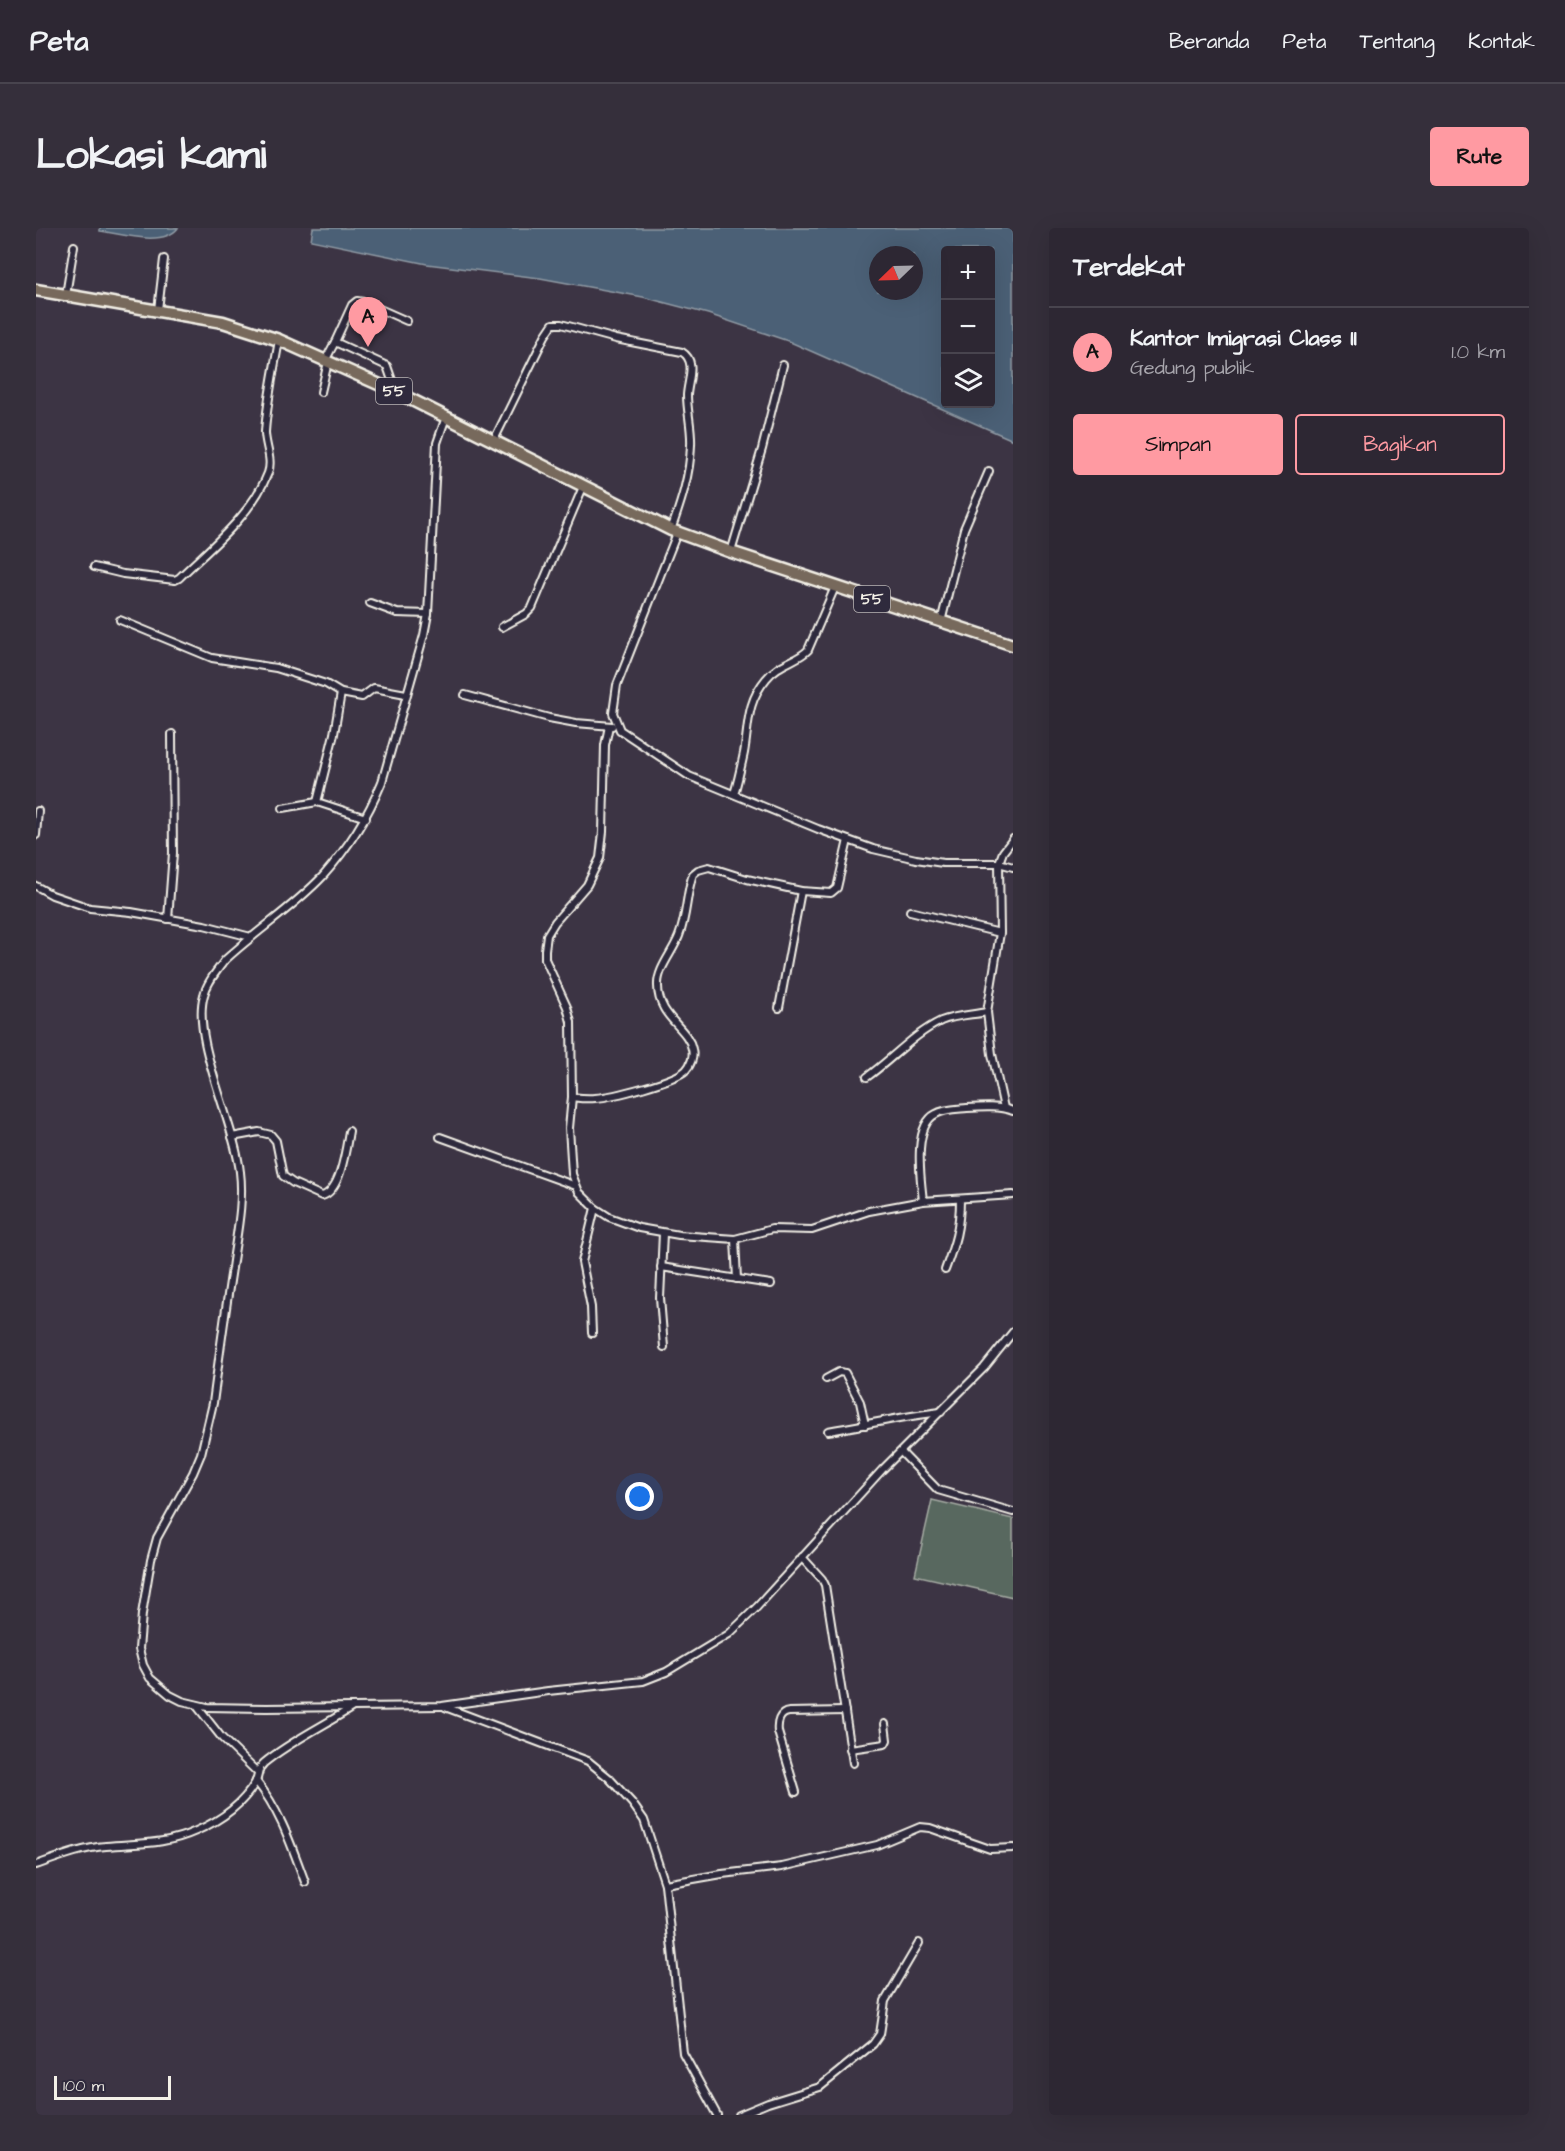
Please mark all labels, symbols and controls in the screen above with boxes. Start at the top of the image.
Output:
text: Peta [30,22,89,61]
text: Beranda [1169,27,1250,56]
text: Peta [1283,27,1326,56]
text: Tentang [1359,27,1435,56]
text: Kontak [1468,27,1535,56]
text: Lokasi kami [36,127,266,185]
button: Rute [1430,127,1529,186]
north arrow [869,246,923,300]
map controls [941,246,995,408]
button: + [941,246,995,300]
text: Terdekat [1073,249,1185,285]
pin: A [348,298,388,347]
button: − [941,300,995,354]
text: Kantor Imigrasi Class II [1130,323,1357,354]
text: A [1086,338,1099,366]
text: 1.0 km [1451,338,1505,366]
button: layers [941,354,995,408]
text: Gedung publik [1130,354,1254,382]
road number: 55 [376,378,412,404]
button: Simpan [1073,414,1283,475]
button: Bagikan [1295,414,1505,475]
road number: 55 [854,586,890,612]
your location [625,1482,654,1511]
scale bar [54,2073,171,2100]
text: 100 m [63,2075,104,2097]

